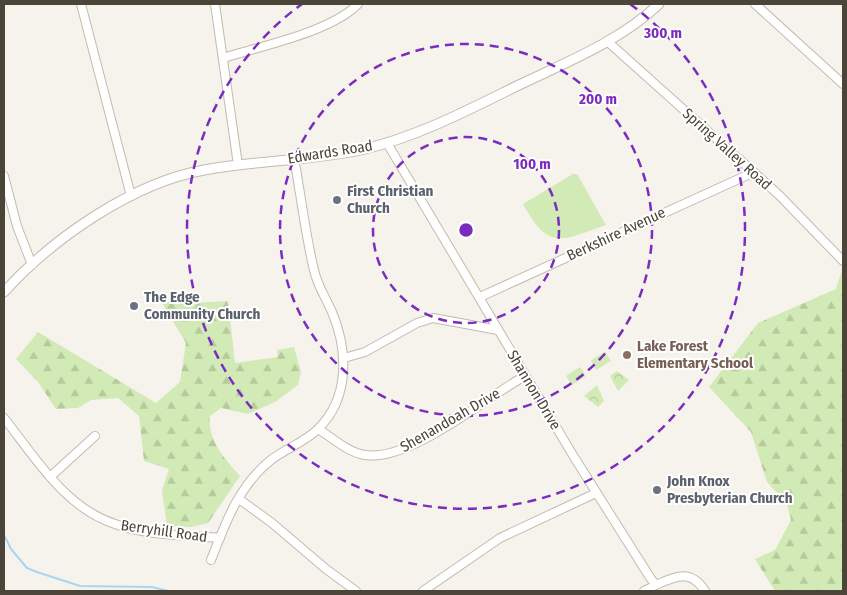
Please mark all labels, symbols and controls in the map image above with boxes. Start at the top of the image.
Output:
text: 300 m [643,24,682,42]
text: 200 m [578,90,617,108]
street label: Spring Valley Road [679,104,775,194]
street label: Edwards Road [286,136,374,168]
text: 100 m [513,155,551,173]
place label: First Christian Church [347,182,434,217]
marker: First Christian Church [331,194,343,206]
street label: Berkshire Avenue [564,203,668,265]
centre of rings [457,221,475,239]
place label: The Edge Community Church [144,288,260,323]
marker: The Edge Community Church [128,300,140,312]
place label: Lake Forest Elementary School [637,337,754,372]
street label: Shannon Drive [503,347,565,433]
marker: Lake Forest Elementary School [621,349,633,361]
street label: Shenandoah Drive [397,384,503,456]
place label: John Knox Presbyterian Church [666,472,793,507]
marker: John Knox Presbyterian Church [651,484,663,496]
street label: Berryhill Road [120,516,208,546]

